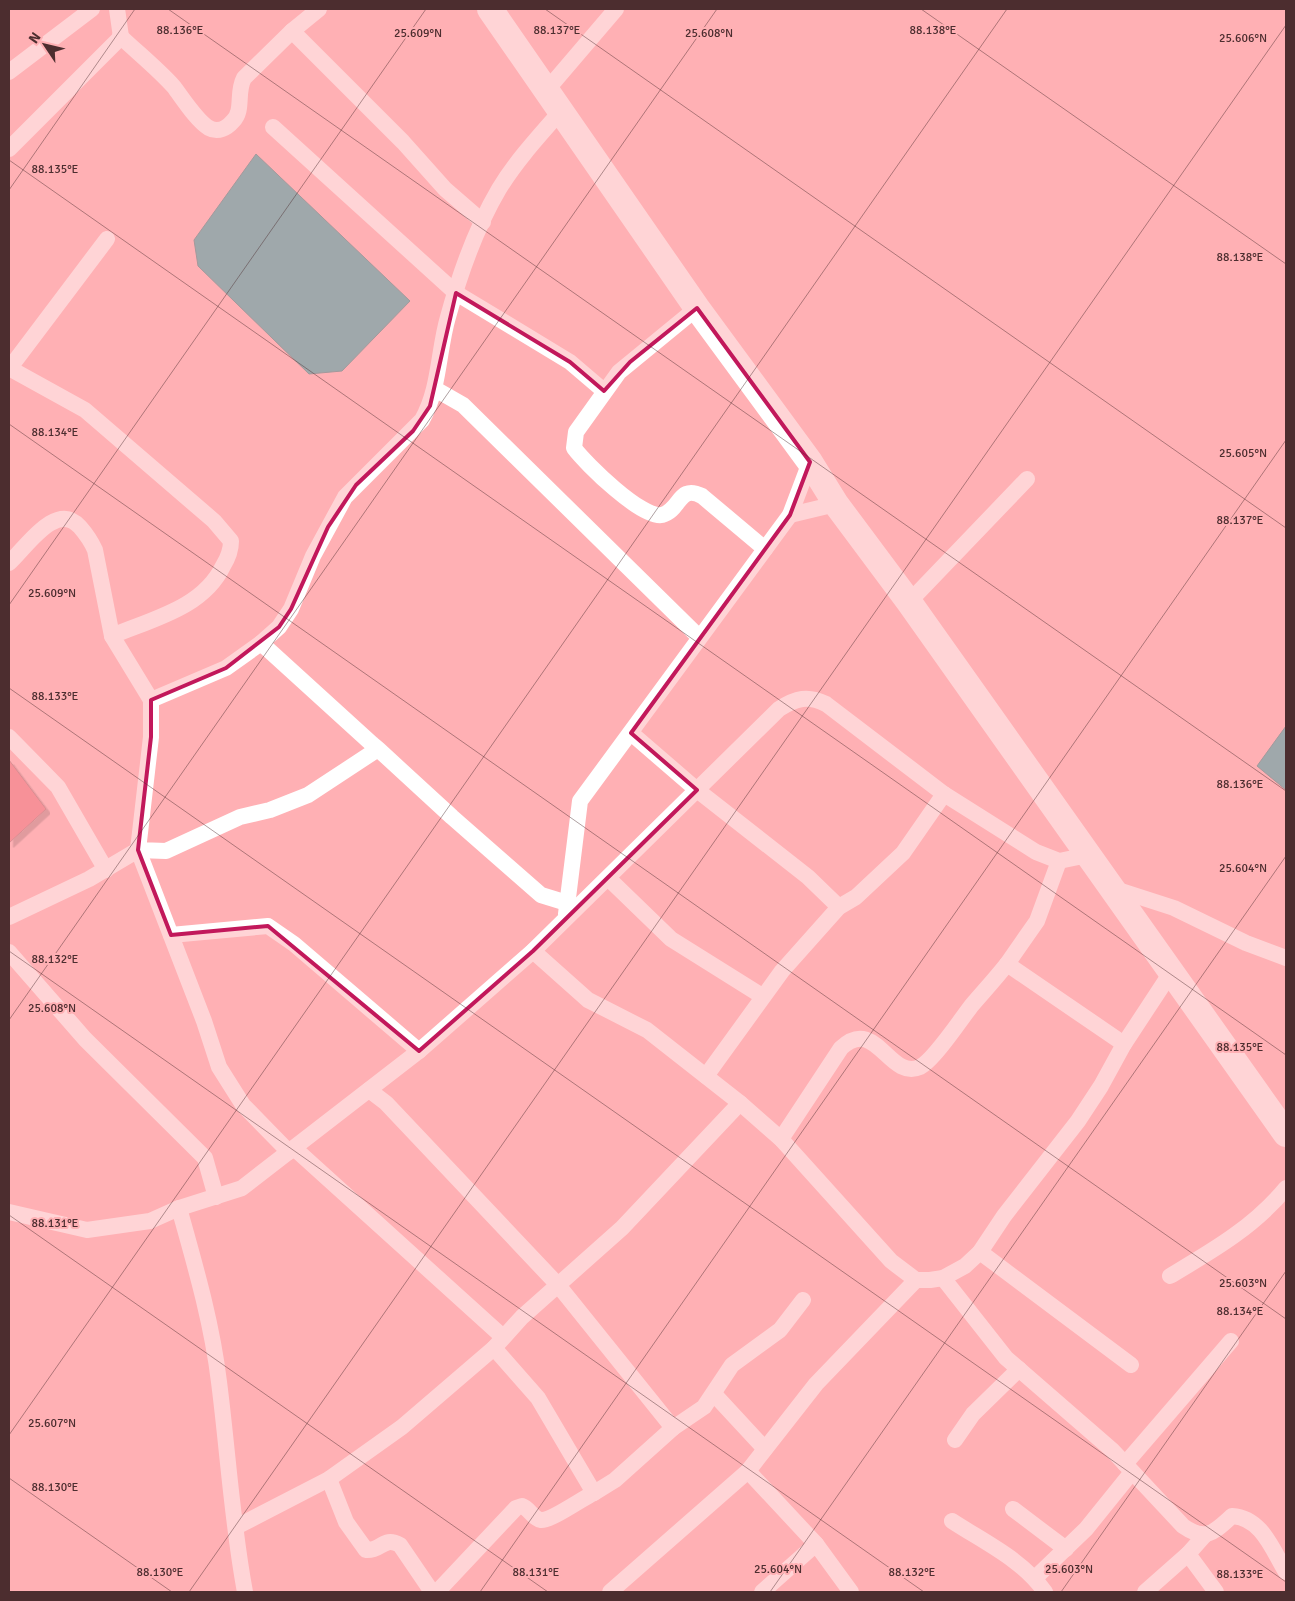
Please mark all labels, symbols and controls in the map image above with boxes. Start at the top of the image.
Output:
north arrow [20,20,70,70]
text: 88.136°E [157,23,204,38]
text: 88.137°E [534,23,581,38]
text: 88.138°E [910,23,957,38]
text: 25.609°N [394,26,442,41]
text: 25.608°N [685,26,733,41]
text: N [25,29,45,47]
text: 25.606°N [1219,31,1267,46]
text: 88.135°E [32,162,79,177]
text: 88.138°E [1217,250,1264,265]
text: 88.134°E [32,425,79,440]
text: 25.605°N [1219,446,1267,461]
text: 88.137°E [1217,513,1264,528]
text: 25.609°N [28,586,76,601]
text: 88.133°E [32,689,79,704]
text: 88.136°E [1217,777,1264,792]
text: 25.604°N [1219,861,1267,876]
text: 88.132°E [32,952,79,967]
text: 25.608°N [28,1001,76,1016]
text: 88.135°E [1217,1040,1264,1055]
text: 88.131°E [32,1216,79,1231]
text: 25.603°N [1219,1276,1267,1291]
text: 88.134°E [1217,1304,1264,1319]
text: 25.607°N [28,1416,76,1431]
text: 88.130°E [32,1480,79,1495]
text: 25.604°N [754,1562,802,1577]
text: 25.603°N [1045,1562,1093,1577]
text: 88.130°E [137,1565,184,1580]
text: 88.131°E [513,1565,560,1580]
text: 88.132°E [889,1565,936,1580]
text: 88.133°E [1217,1567,1264,1582]

